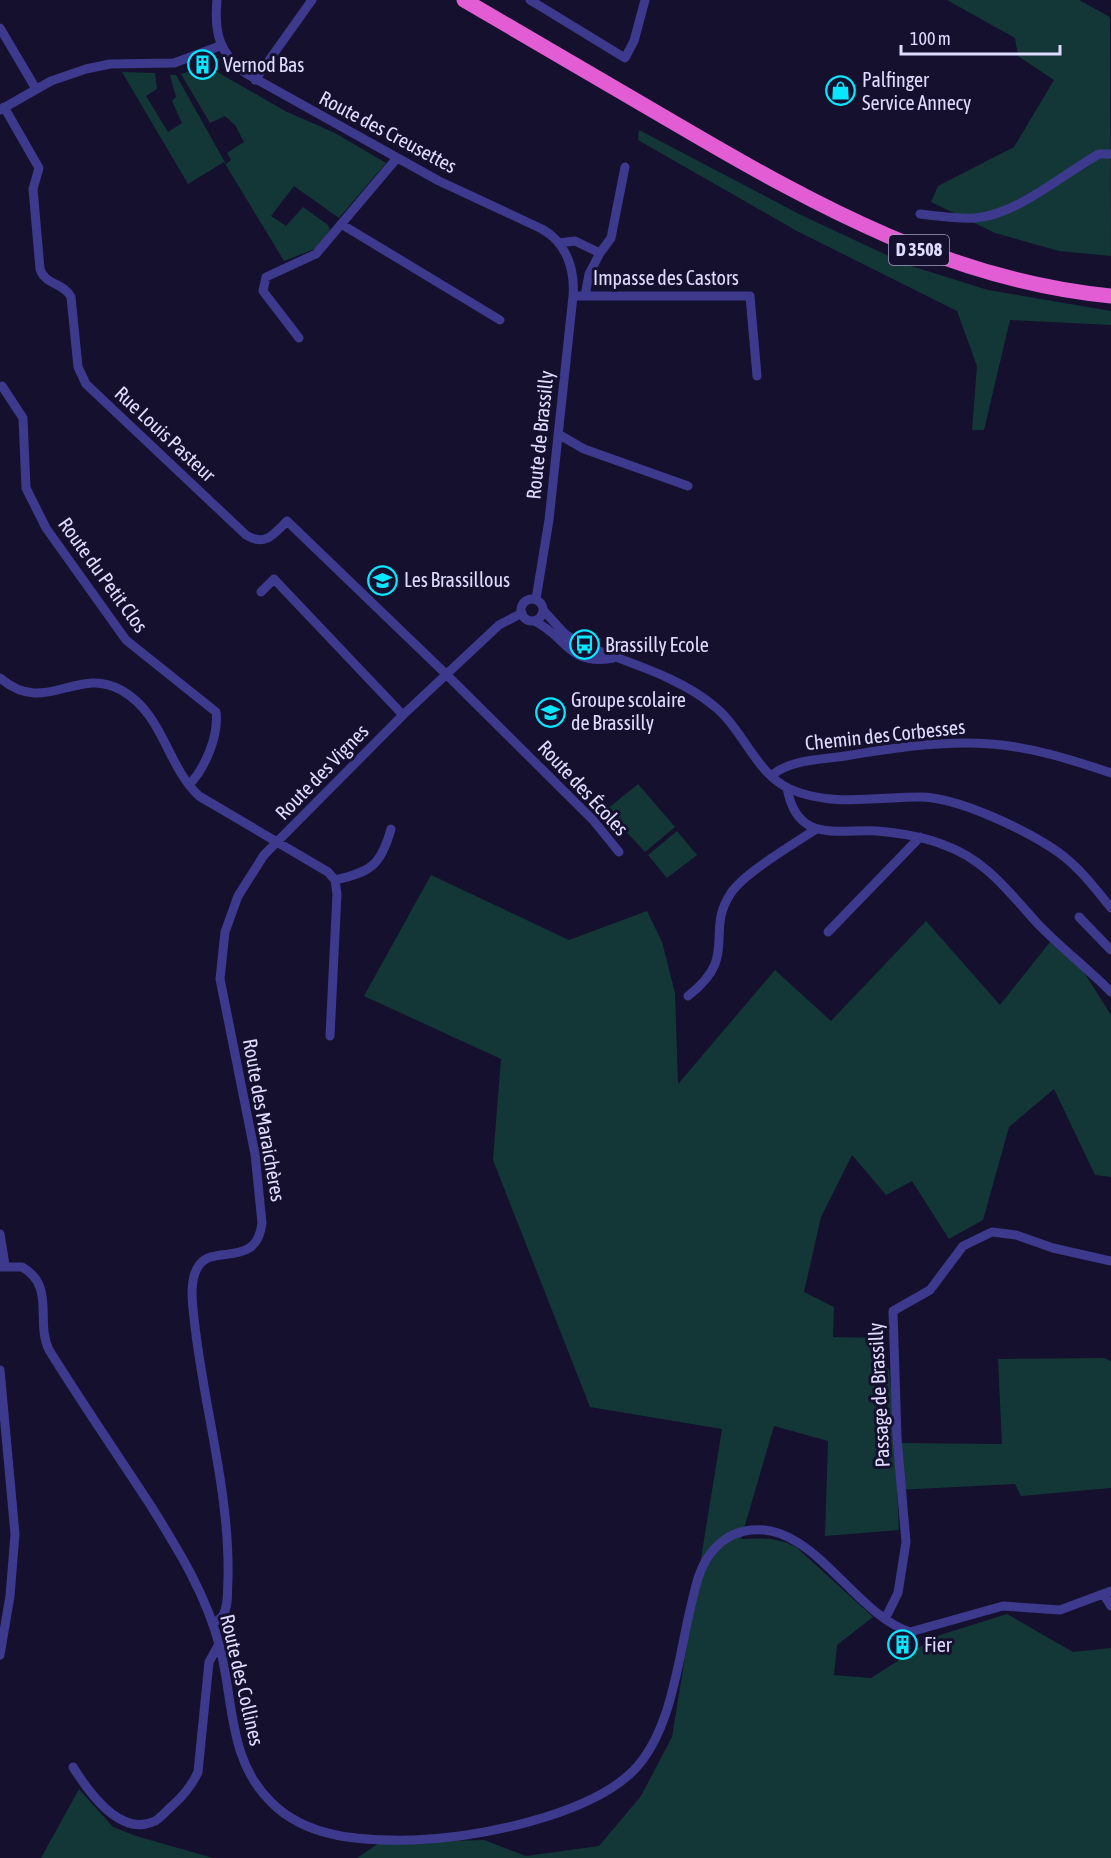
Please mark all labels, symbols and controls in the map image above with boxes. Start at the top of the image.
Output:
scale bar [901,18,1060,56]
text: 100 m [910,28,951,49]
building icon: Vernod Bas [186,49,218,81]
place label: Vernod Bas [223,53,304,76]
place label: Palfinger Service Annecy [862,68,971,114]
shop icon: Palfinger Service Annecy [825,75,857,107]
street label: Route des Creusettes [316,86,461,177]
road number: D 3508 [889,235,949,265]
street label: Impasse des Castors [593,266,739,289]
street label: Route de Brassilly [521,369,558,500]
street label: Rue Louis Pasteur [110,381,221,487]
street label: Route du Petit Clos [54,513,153,637]
school or university icon: Les Brassillous [367,564,399,596]
place label: Les Brassillous [404,568,510,591]
bus stop icon: Brassilly Ecole [568,629,600,661]
place label: Brassilly Ecole [605,633,709,656]
place label: Groupe scolaire de Brassilly [571,688,686,734]
school or university icon: Groupe scolaire de Brassilly [534,696,566,728]
street label: Chemin des Corbesses [804,715,966,754]
street label: Route des Vignes [270,719,373,824]
street label: Route des Écoles [534,735,633,840]
street label: Route des Maraichères [239,1037,290,1203]
street label: Passage de Brassilly [863,1322,894,1468]
street label: Route des Collines [216,1612,269,1748]
building icon: Fier [887,1629,919,1661]
place label: Fier [924,1633,953,1656]

